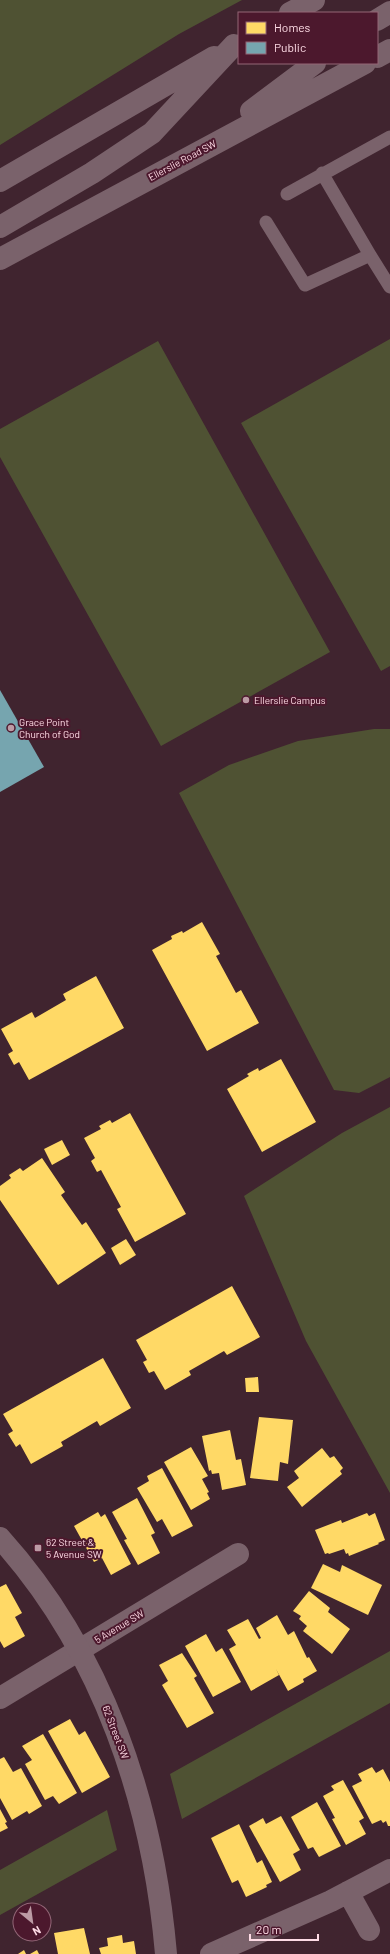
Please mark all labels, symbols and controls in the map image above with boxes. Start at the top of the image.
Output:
legend [238,12,378,64]
text: Homes [274,20,311,34]
text: Public [274,40,306,54]
street label: Ellerslie Road SW [146,137,218,183]
place label: Ellerslie Campus [254,694,326,706]
marker: Ellerslie Campus [241,695,251,705]
place label: Grace Point Church of God [19,716,80,740]
marker: Grace Point Church of God [6,723,16,733]
place label: 62 Street & 5 Avenue SW [46,1536,102,1560]
marker: 62 Street & 5 Avenue SW [33,1543,43,1553]
street label: 5 Avenue SW [92,1606,146,1645]
street label: 62 Street SW [100,1704,132,1761]
north arrow [12,1902,52,1942]
scale bar [250,1916,318,1942]
text: 20 m [256,1922,282,1936]
text: N [31,1924,43,1939]

